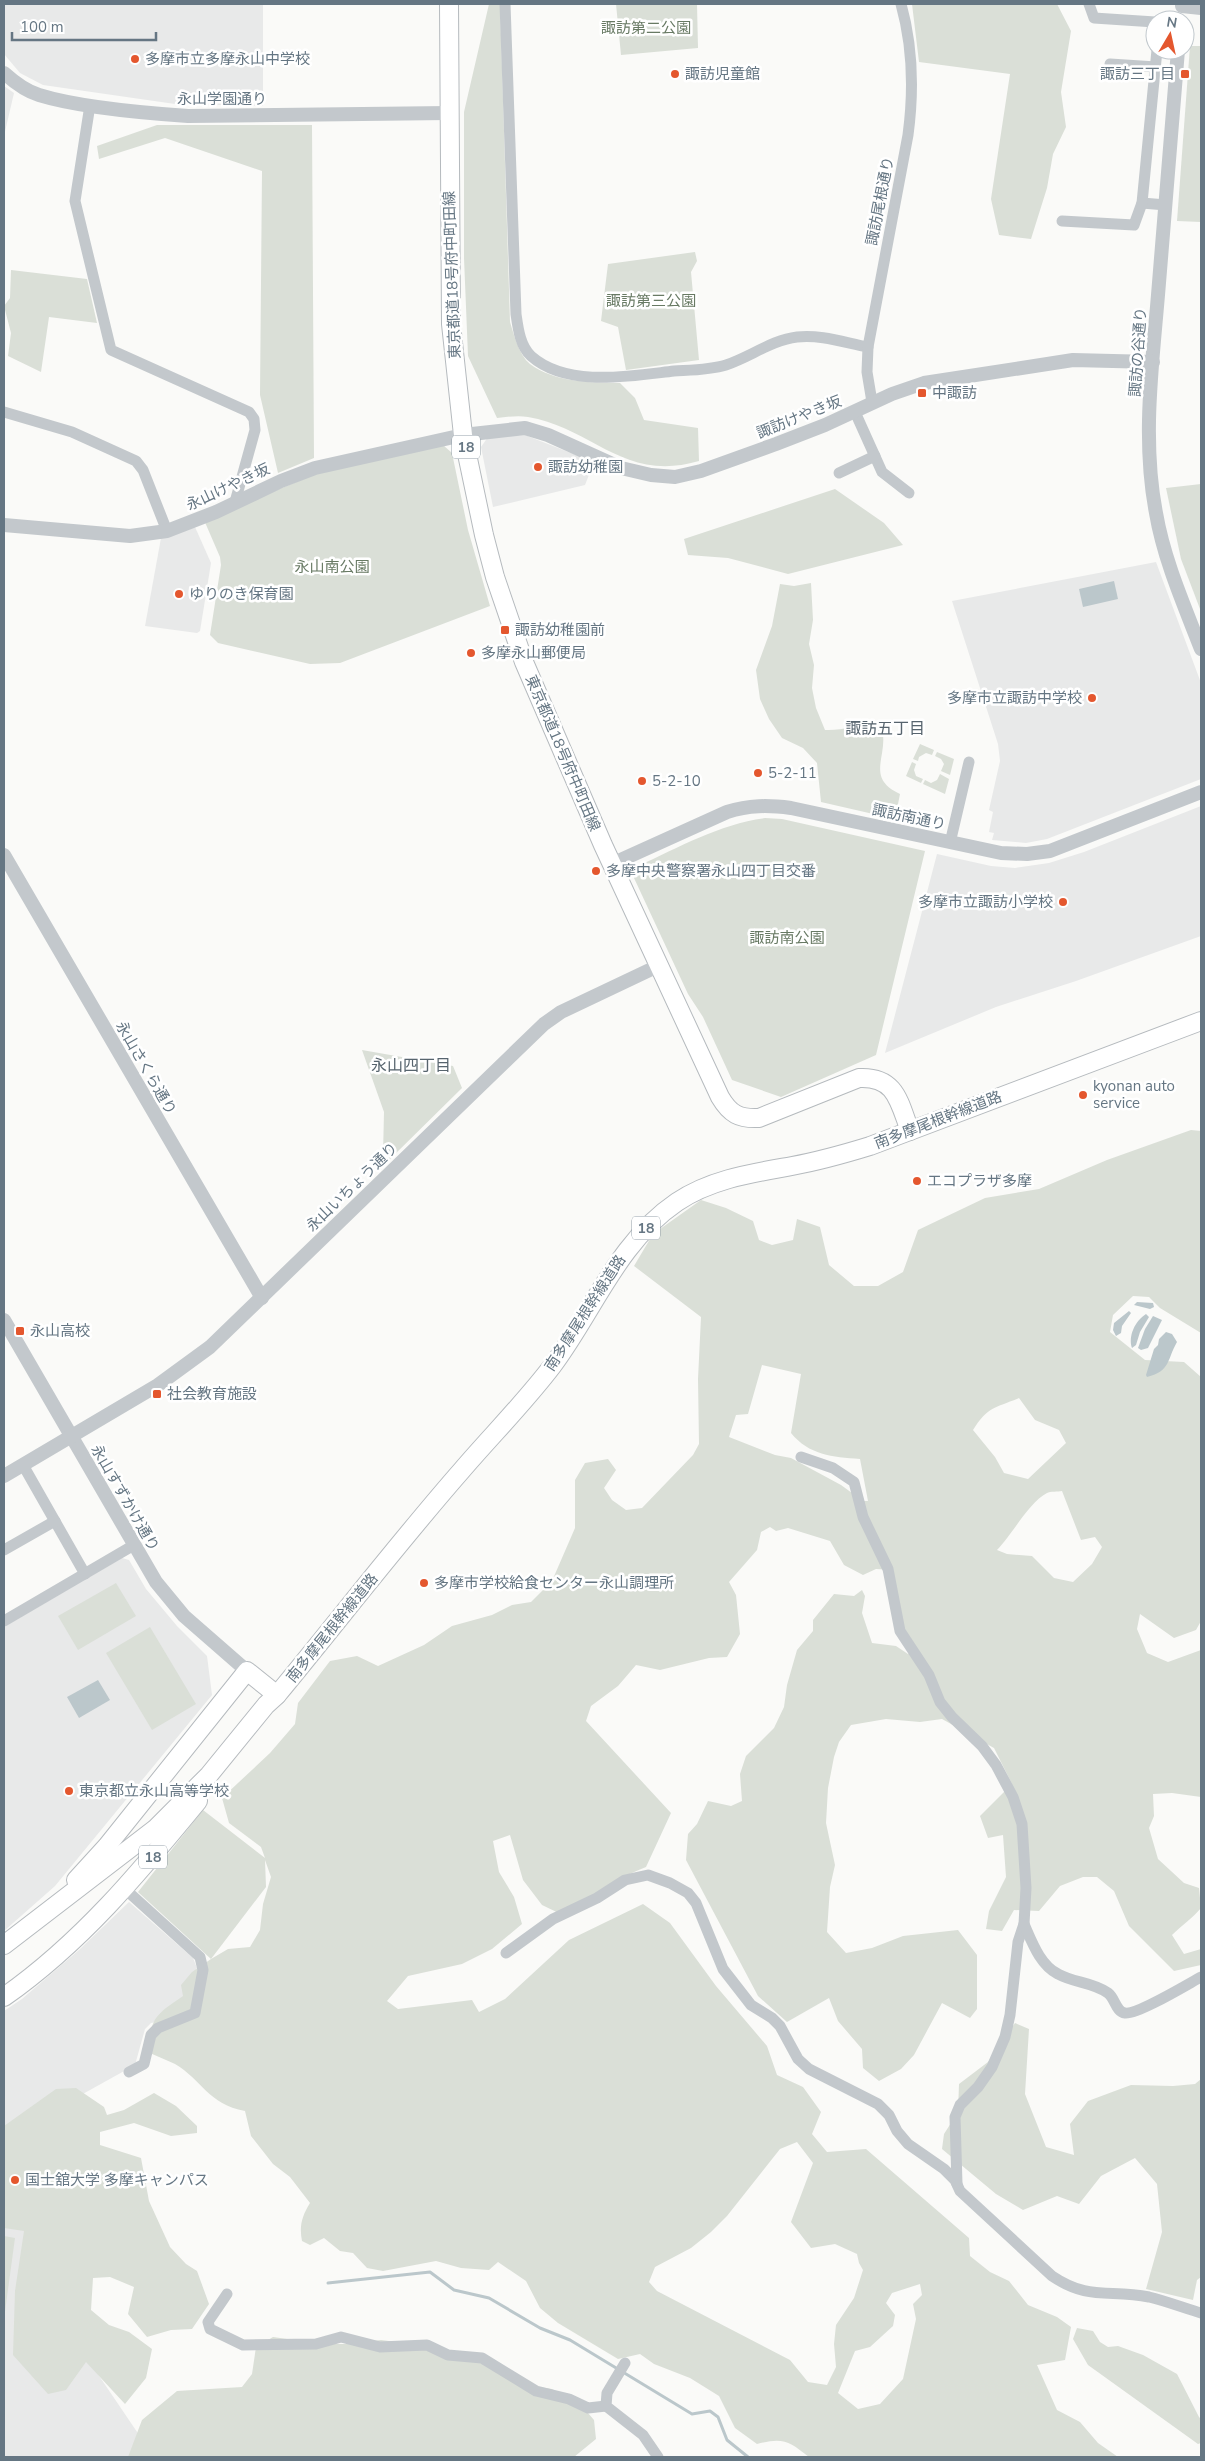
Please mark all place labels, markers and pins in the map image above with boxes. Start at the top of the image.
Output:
place label: 多摩市立多摩永山中学校 [145,49,310,69]
marker: 多摩市立多摩永山中学校 [129,53,141,65]
place label: 諏訪児童館 [685,64,760,84]
place label: 諏訪三丁目 [1100,64,1175,84]
marker: 諏訪児童館 [669,68,681,80]
marker: 諏訪三丁目 [1179,68,1191,80]
place label: 中諏訪 [932,383,977,403]
marker: 中諏訪 [916,387,928,399]
place label: 諏訪幼稚園 [548,457,623,477]
marker: 諏訪幼稚園 [532,461,544,473]
place label: ゆりのき保育園 [189,584,294,604]
marker: ゆりのき保育園 [173,588,185,600]
place label: 諏訪幼稚園前 [515,620,605,640]
marker: 諏訪幼稚園前 [499,624,511,636]
place label: 多摩永山郵便局 [481,643,586,663]
marker: 多摩永山郵便局 [465,647,477,659]
place label: 多摩市立諏訪中学校 [947,688,1082,708]
marker: 多摩市立諏訪中学校 [1086,692,1098,704]
place label: 5-2-11 [768,763,817,783]
marker: 5-2-11 [752,767,764,779]
place label: 5-2-10 [652,771,701,791]
marker: 5-2-10 [636,775,648,787]
place label: 多摩中央警察署永山四丁目交番 [606,861,816,881]
marker: 多摩中央警察署永山四丁目交番 [590,865,602,877]
place label: 多摩市立諏訪小学校 [918,892,1053,912]
marker: 多摩市立諏訪小学校 [1057,896,1069,908]
place label: kyonan auto service [1093,1076,1175,1113]
marker: kyonan auto service [1077,1089,1089,1101]
place label: エコプラザ多摩 [927,1171,1032,1191]
marker: エコプラザ多摩 [911,1175,923,1187]
place label: 永山高校 [30,1321,90,1341]
marker: 永山高校 [14,1325,26,1337]
place label: 社会教育施設 [167,1384,257,1404]
marker: 社会教育施設 [151,1388,163,1400]
place label: 多摩市学校給食センター永山調理所 [434,1573,674,1593]
marker: 多摩市学校給食センター永山調理所 [418,1577,430,1589]
place label: 東京都立永山高等学校 [79,1781,229,1801]
marker: 東京都立永山高等学校 [63,1785,75,1797]
place label: 国士舘大学 多摩キャンパス [25,2170,209,2190]
marker: 国士舘大学 多摩キャンパス [9,2174,21,2186]

